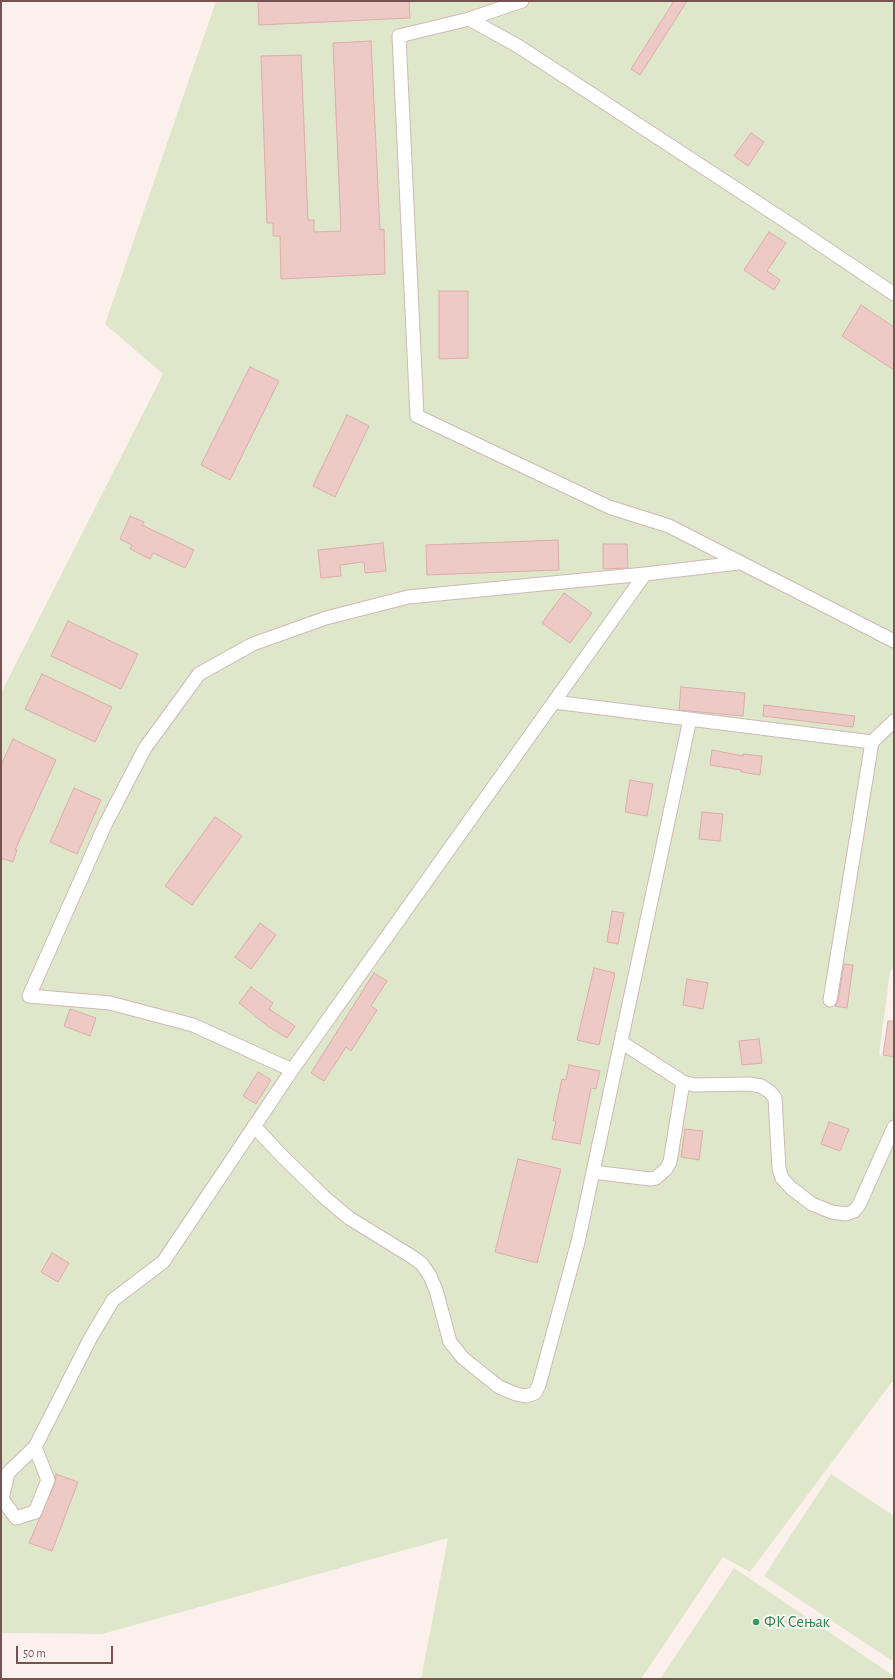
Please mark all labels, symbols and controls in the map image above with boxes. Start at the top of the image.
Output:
place label: ФК Сењак [764,1612,830,1632]
marker: ФК Сењак [751,1617,761,1627]
scale bar [18,1638,115,1664]
text: 50 m [23,1647,46,1659]

